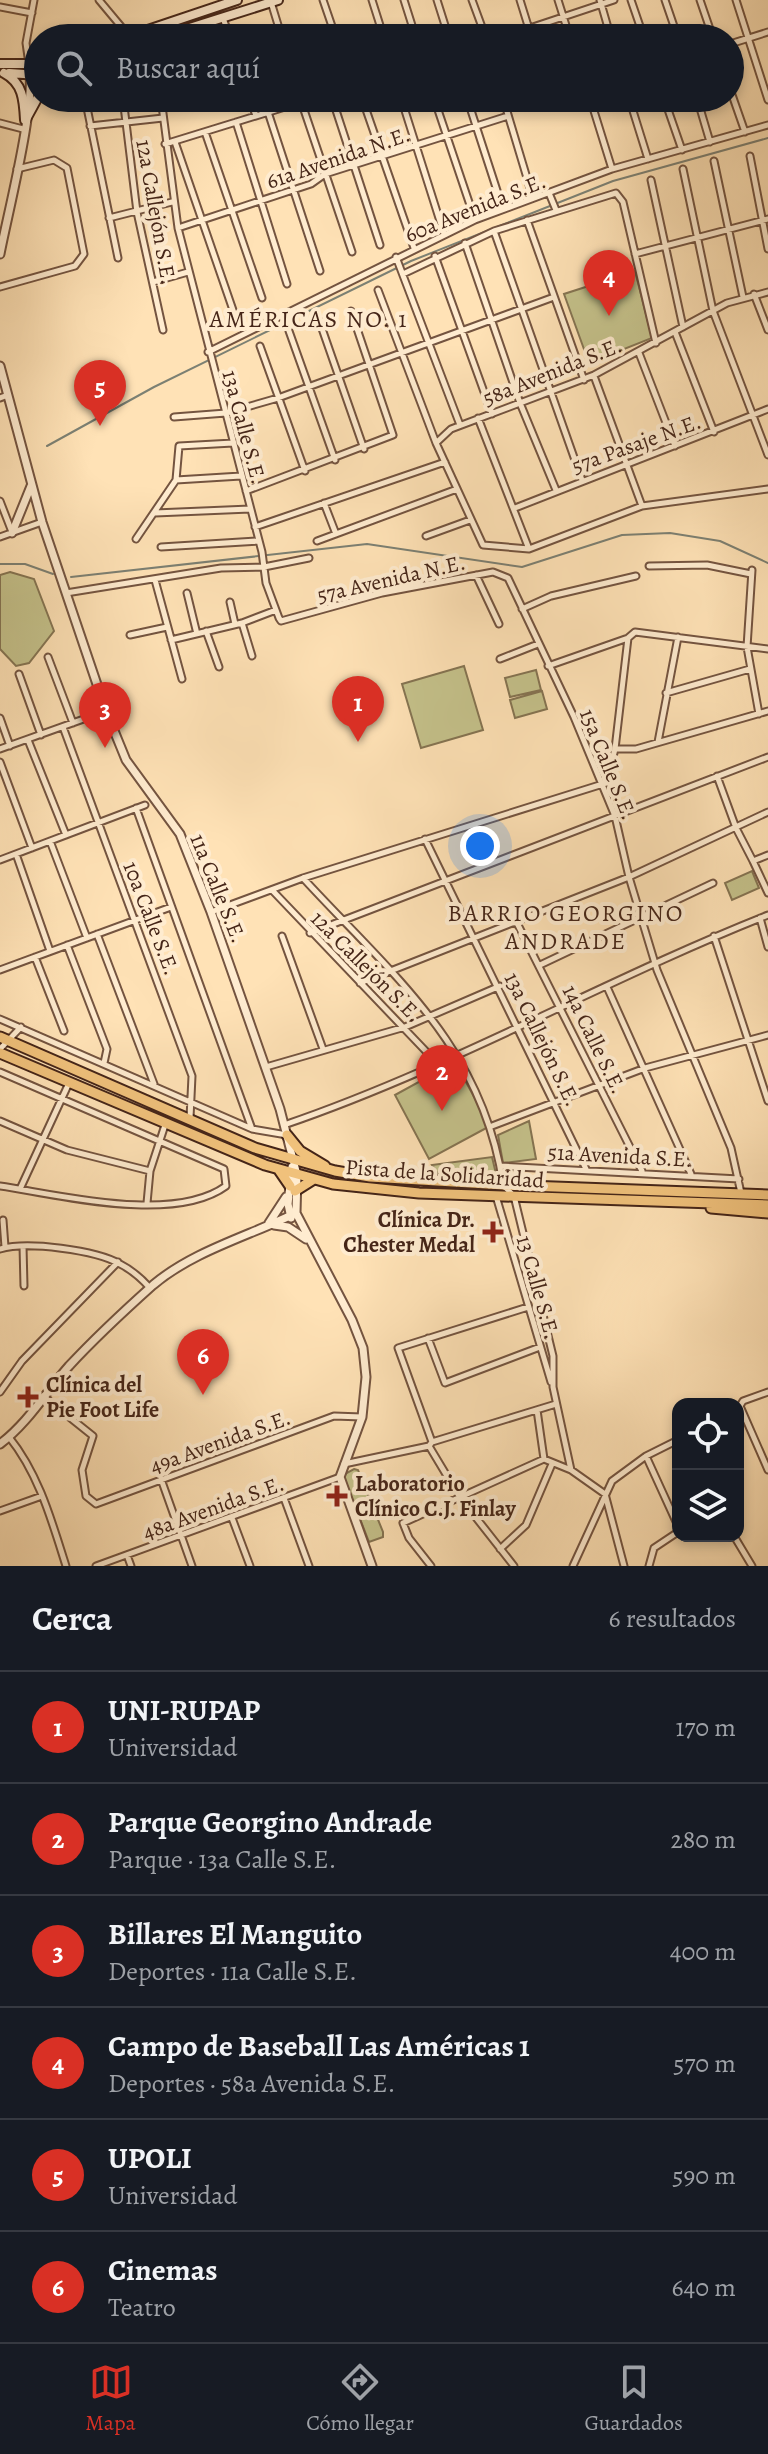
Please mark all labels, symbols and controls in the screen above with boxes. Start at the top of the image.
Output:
search box [24,24,744,112]
icon: search [52,46,96,90]
text: Buscar aquí [116,48,260,88]
street label: 61a Avenida N.E. [262,119,414,197]
street label: 12a Callejón S.E. [128,137,184,287]
street label: 60a Avenida S.E. [400,166,550,250]
pin: 4 [583,250,635,316]
district label: AMÉRICAS NO. 1 [209,303,408,335]
street label: 58a Avenida S.E. [478,330,627,414]
pin: 5 [74,360,126,426]
street label: 13a Calle S.E. [214,367,274,488]
street label: 57a Pasaje N.E. [567,407,705,481]
street label: 57a Avenida N.E. [314,547,468,611]
pin: 1 [332,676,384,742]
pin: 3 [79,682,131,748]
street label: 15a Calle S.E. [572,704,644,824]
your location [460,826,500,866]
street label: 11a Calle S.E. [183,829,254,947]
street label: 10a Calle S.E. [116,857,186,980]
district label: BARRIO GEORGINO ANDRADE [448,897,684,957]
street label: 12a Callejón S.E. [304,904,429,1029]
street label: 13a Callejón S.E. [497,967,587,1111]
street label: 14a Calle S.E. [555,980,633,1099]
pin: 2 [416,1045,468,1111]
street label: 51a Avenida S.E. [547,1137,693,1175]
street label: Pista de la Solidaridad [345,1152,545,1196]
place label: Clínica Dr. Chester Medal [343,1205,475,1260]
marker: Clínica Dr. Chester Medal [482,1221,504,1243]
street label: 13 Calle S.E. [509,1232,567,1343]
pin: 6 [177,1329,229,1395]
place label: Clínica del Pie Foot Life [46,1370,159,1425]
marker: Clínica del Pie Foot Life [17,1386,39,1408]
map controls [672,1398,744,1542]
button: locate [672,1398,744,1470]
street label: 49a Avenida S.E. [146,1403,295,1481]
street label: 48a Avenida S.E. [138,1468,288,1547]
place label: Laboratorio Clínico C.J. Finlay [355,1469,516,1524]
button: layers [672,1470,744,1542]
marker: Laboratorio Clínico C.J. Finlay [326,1485,348,1507]
text: Cerca [32,1595,113,1642]
text: 6 resultados [609,1601,736,1636]
text: UNI-RUPAP [108,1690,260,1730]
text: 1 [53,1710,63,1745]
text: 170 m [676,1710,736,1745]
text: Universidad [108,1730,237,1765]
text: Parque Georgino Andrade [108,1802,432,1842]
text: 2 [52,1822,64,1857]
text: 280 m [670,1822,736,1857]
text: Parque · 13a Calle S.E. [108,1842,337,1877]
text: Billares El Manguito [108,1914,362,1954]
text: 3 [52,1934,64,1969]
text: 400 m [670,1934,736,1969]
text: Deportes · 11a Calle S.E. [108,1954,357,1989]
text: Campo de Baseball Las Américas 1 [108,2026,530,2066]
text: 4 [52,2046,64,2081]
text: 570 m [673,2046,736,2081]
text: Deportes · 58a Avenida S.E. [108,2066,395,2101]
text: UPOLI [108,2138,192,2178]
text: 5 [52,2158,64,2193]
text: 590 m [672,2158,736,2193]
text: Universidad [108,2178,237,2213]
text: Cinemas [108,2250,217,2290]
text: 6 [52,2270,64,2305]
text: 640 m [672,2270,736,2305]
text: Teatro [108,2290,176,2325]
tab: Mapa [85,2360,136,2438]
tab: Cómo llegar [306,2360,414,2438]
tab: Guardados [584,2360,683,2438]

